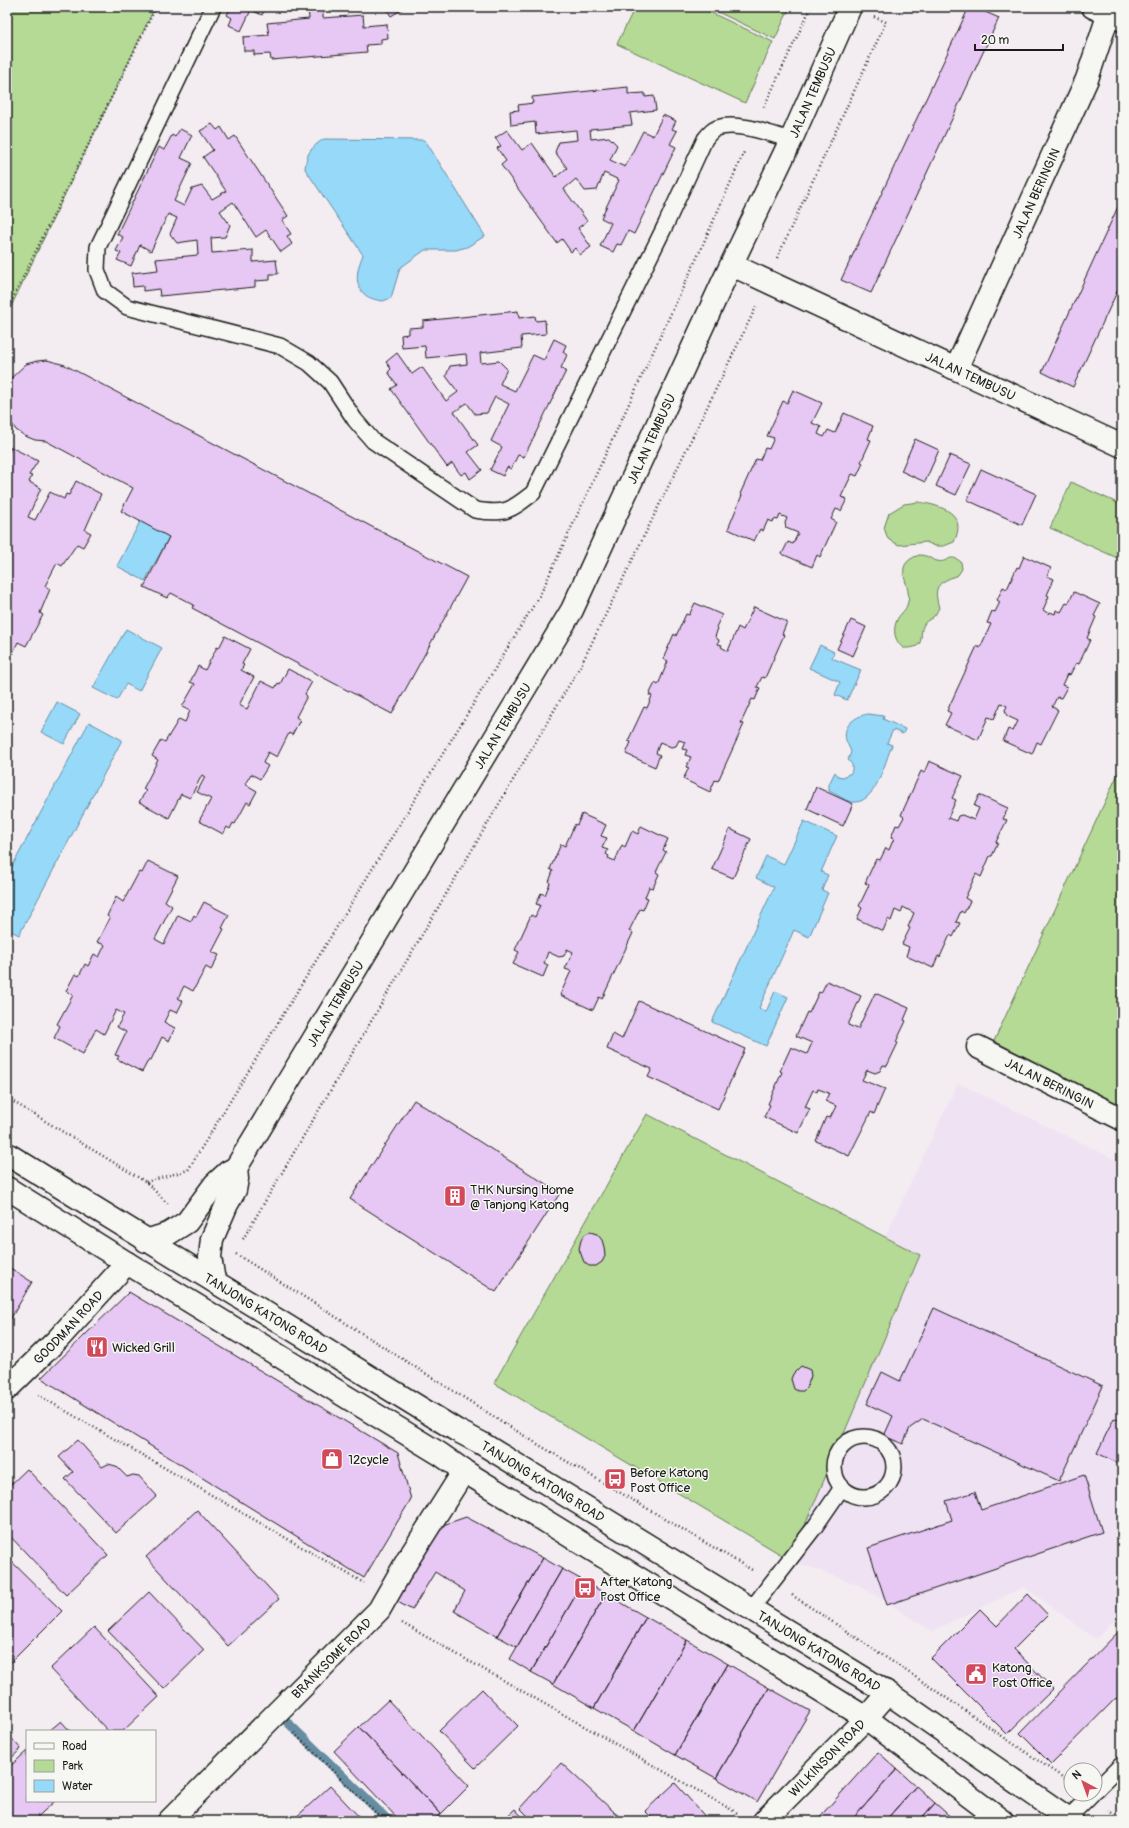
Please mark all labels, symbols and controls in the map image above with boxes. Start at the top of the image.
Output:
scale bar [975,26,1063,52]
text: 20 m [981,33,1010,48]
street label: JALAN TEMBUSU [786,45,840,141]
street label: JALAN BERINGIN [1009,146,1064,241]
street label: JALAN TEMBUSU [923,349,1018,404]
street label: JALAN TEMBUSU [624,391,679,487]
street label: JALAN TEMBUSU [471,681,535,772]
street label: JALAN TEMBUSU [304,958,368,1050]
street label: JALAN BERINGIN [1002,1055,1096,1113]
place label: THK Nursing Home @ Tanjong Katong [470,1182,574,1213]
building icon: THK Nursing Home @ Tanjong Katong [442,1183,468,1209]
street label: TANJONG KATONG ROAD [201,1270,330,1358]
street label: GOODMAN ROAD [30,1288,107,1368]
restaurant icon: Wicked Grill [84,1334,110,1360]
place label: Wicked Grill [112,1340,175,1356]
street label: TANJONG KATONG ROAD [478,1438,607,1526]
shop icon: 12cycle [319,1446,345,1472]
place label: 12cycle [348,1452,389,1468]
place label: Before Katong Post Office [630,1465,709,1496]
bus stop icon: Before Katong Post Office [602,1466,628,1492]
place label: After Katong Post Office [600,1574,673,1605]
bus stop icon: After Katong Post Office [572,1575,598,1601]
street label: TANJONG KATONG ROAD [754,1607,883,1696]
street label: BRANKSOME ROAD [288,1615,375,1702]
place label: Katong Post Office [992,1660,1053,1691]
public building icon: Katong Post Office [963,1661,989,1687]
street label: WILKINSON ROAD [786,1716,869,1800]
legend [26,1730,156,1802]
text: Road [62,1739,87,1754]
text: Park [62,1759,83,1774]
north arrow [1063,1762,1103,1802]
text: N [1070,1767,1084,1782]
text: Water [62,1779,93,1794]

